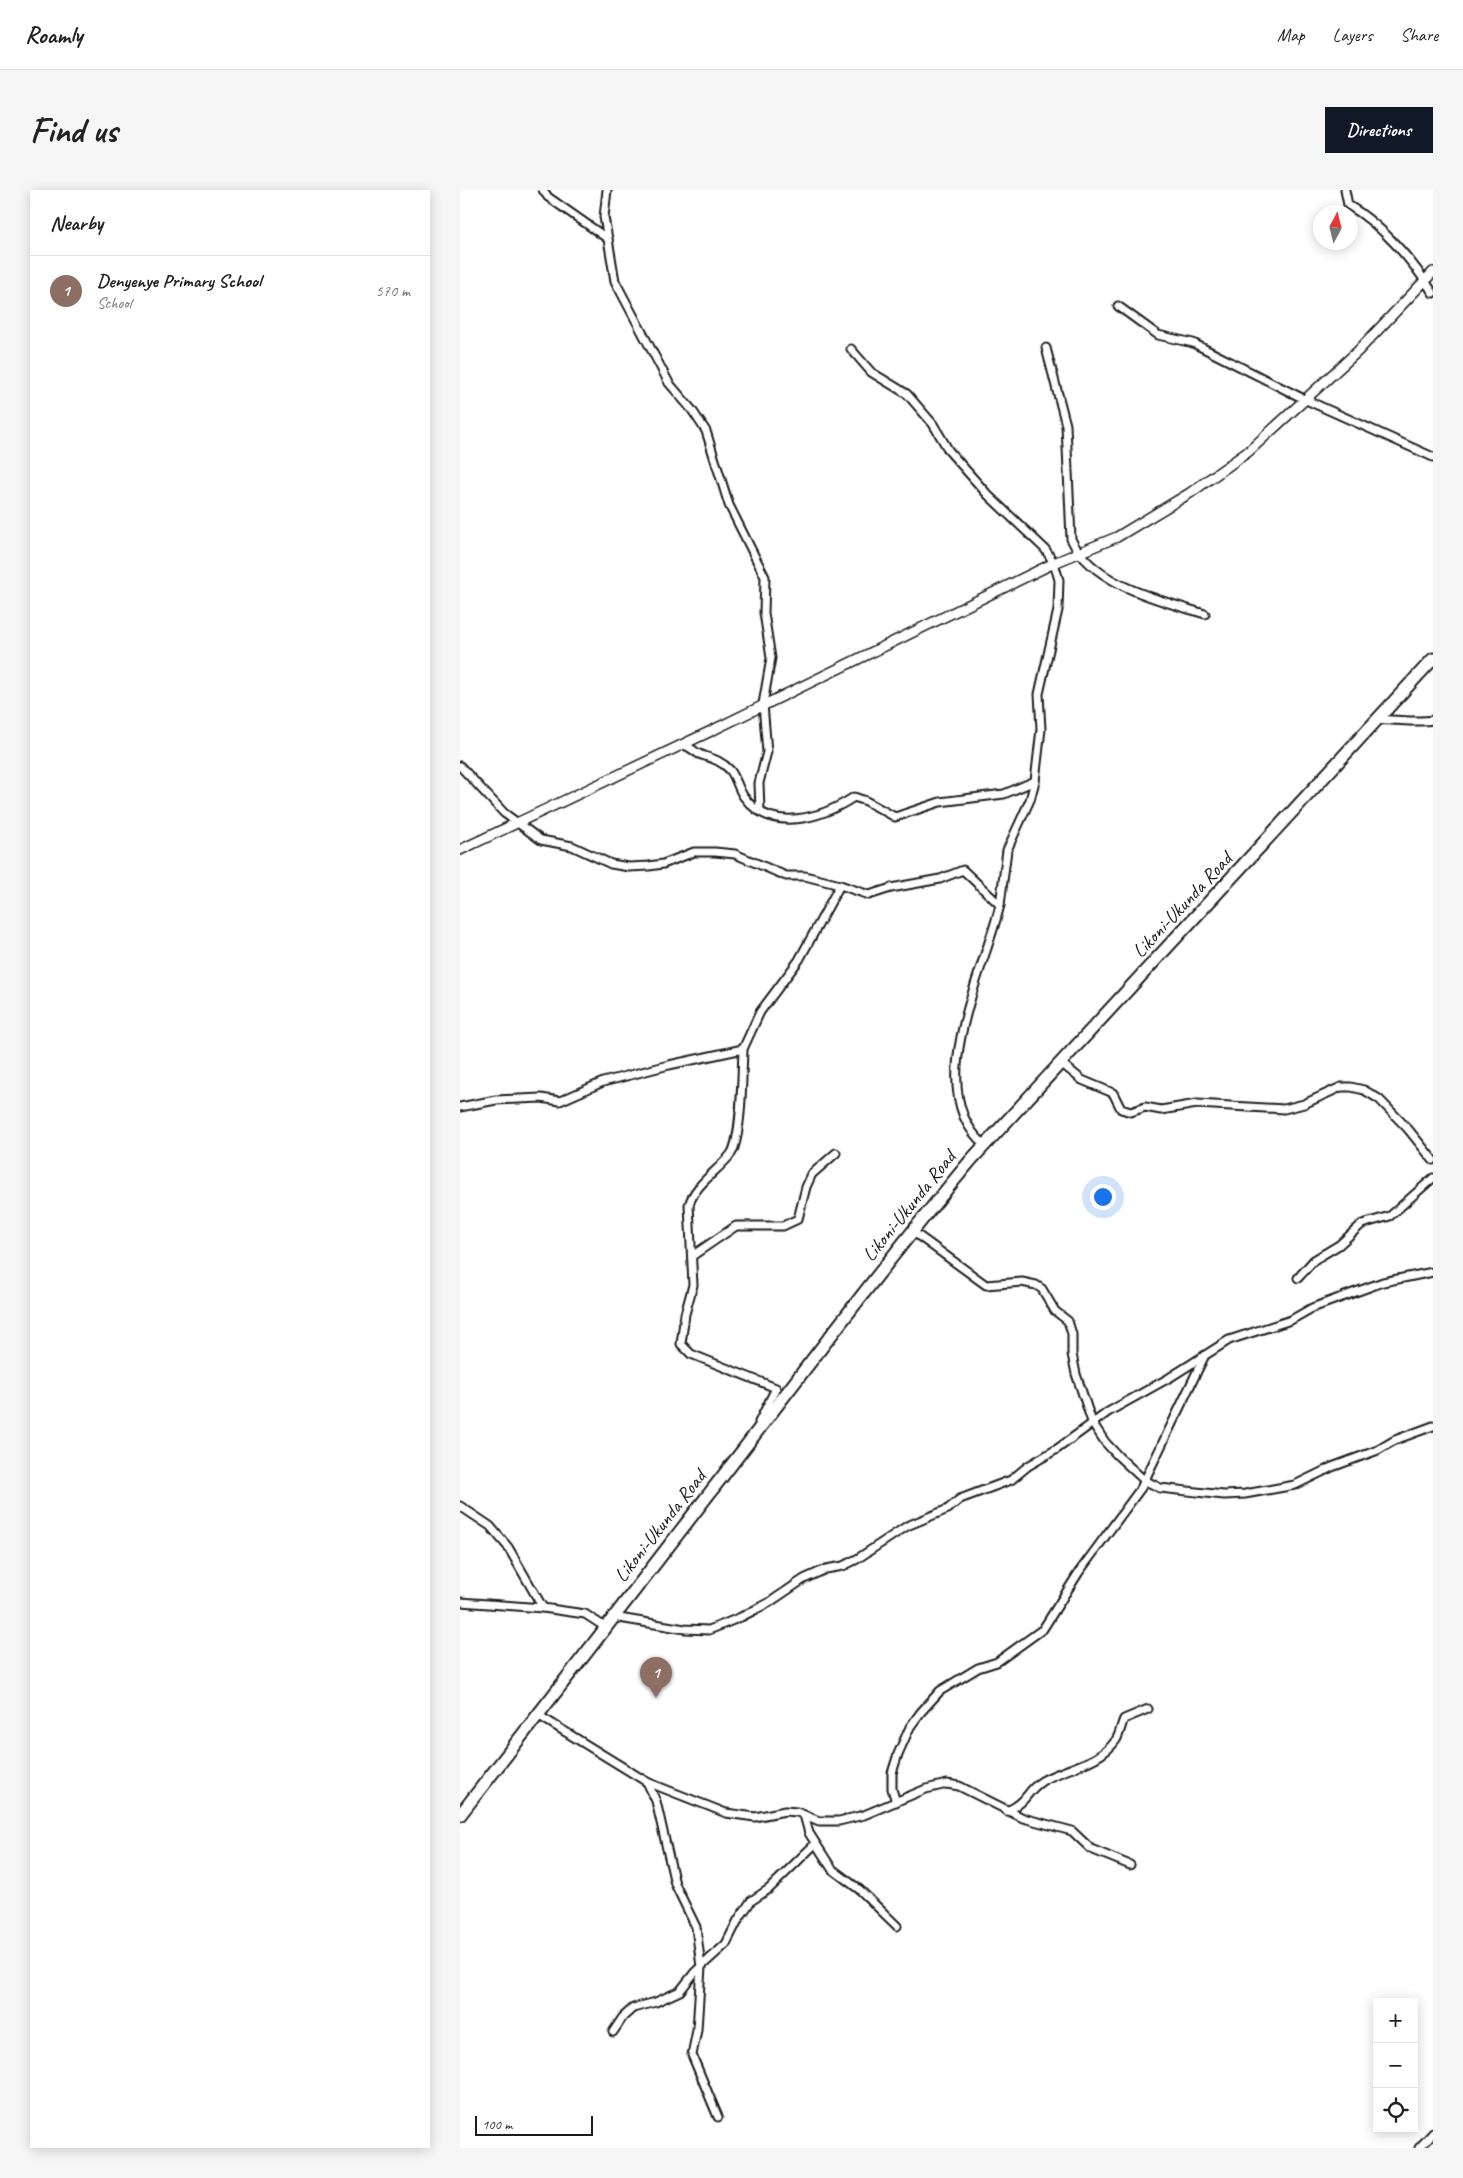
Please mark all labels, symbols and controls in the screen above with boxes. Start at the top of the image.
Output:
text: Roamly [25,20,82,50]
text: Map [1277,24,1305,46]
text: Layers [1333,24,1372,46]
text: Share [1400,24,1438,46]
button: Directions [1325,107,1433,153]
text: Find us [30,108,117,153]
north arrow [1313,205,1358,250]
text: Nearby [50,210,103,236]
text: Denyenye Primary School [97,269,261,293]
text: 1 [62,281,70,301]
text: 570 m [376,281,410,301]
text: School [97,293,131,313]
street label: Likoni-Ukunda Road [1127,845,1239,963]
street label: Likoni-Ukunda Road [857,1143,963,1266]
your location [1090,1184,1116,1210]
street label: Likoni-Ukunda Road [609,1463,713,1587]
pin: 1 [640,1657,672,1698]
map controls [1373,1998,1418,2133]
button: + [1373,1998,1418,2043]
button: − [1373,2043,1418,2088]
button: locate [1373,2088,1418,2133]
scale bar [475,2113,592,2136]
text: 100 m [482,2116,512,2133]

